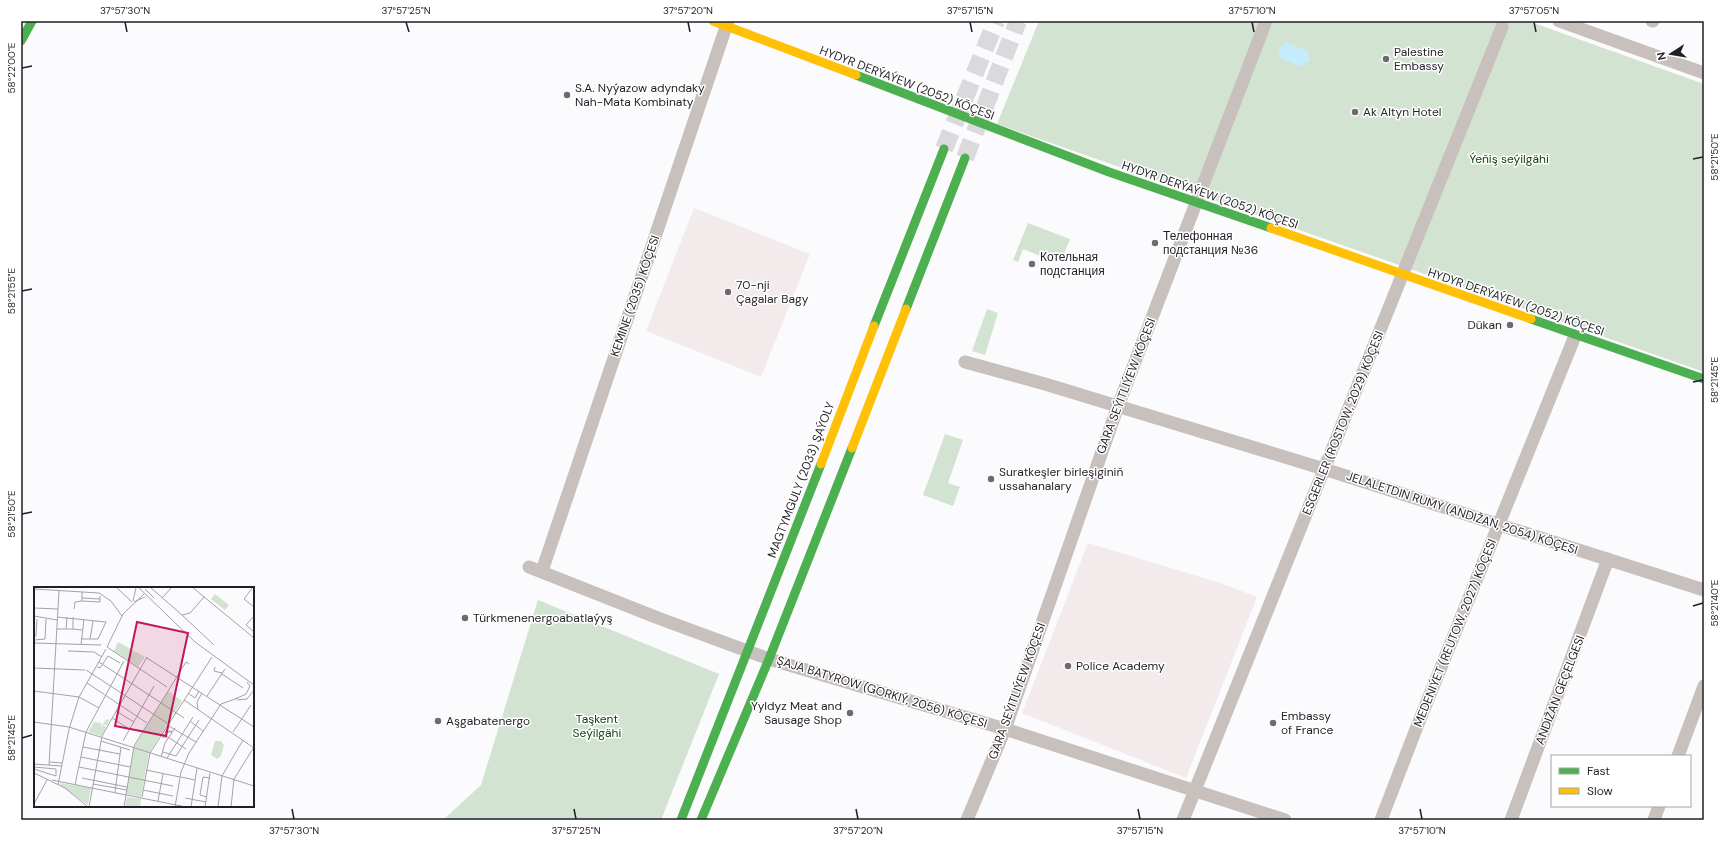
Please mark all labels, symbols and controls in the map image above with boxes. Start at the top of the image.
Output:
text: 37°57'30"N [100,4,150,17]
text: 37°57'25"N [381,4,431,17]
text: 37°57'20"N [663,4,713,17]
text: 37°57'15"N [947,4,993,17]
text: 37°57'10"N [1228,4,1276,17]
text: 37°57'05"N [1509,4,1559,17]
north arrow [1651,34,1691,74]
text: 58°22'00"E [5,42,18,93]
street label: HYDYR DERÝAÝEW (2052) KÖÇESI [817,42,997,124]
place label: Palestine Embassy [1394,44,1444,74]
text: N [1654,51,1669,61]
marker: Palestine Embassy [1381,54,1391,64]
place label: S.A. Nyýazow adyndaky Nah-Mata Kombinaty [575,80,705,110]
marker: S.A. Nyýazow adyndaky Nah-Mata Kombinaty [562,90,572,100]
place label: Ak Altyn Hotel [1363,104,1441,120]
marker: Ak Altyn Hotel [1350,107,1360,117]
text: 58°21'50"E [1708,133,1721,181]
park label: Ýeňiş seýilgähi [1469,151,1549,167]
street label: HYDYR DERÝAÝEW (2052) KÖÇESI [1120,157,1300,233]
place label: Телефонная подстанция №36 [1163,228,1258,258]
street label: KEMINE (2035) KÖÇESI [607,233,663,359]
marker: Телефонная подстанция №36 [1150,238,1160,248]
place label: Котельная подстанция [1040,249,1105,279]
marker: Котельная подстанция [1027,259,1037,269]
street label: HYDYR DERÝAÝEW (2052) KÖÇESI [1426,264,1606,340]
text: 58°21'55"E [5,267,18,314]
place label: 70-nji Çagalar Bagy [736,277,809,307]
marker: 70-nji Çagalar Bagy [723,287,733,297]
street label: GARA SEÝITLIÝEW KÖÇESI [1093,316,1159,456]
place label: Dükan [1467,317,1502,333]
marker: Dükan [1505,320,1515,330]
street label: ESGERLER (ROSTOW, 2029) KÖÇESI [1299,329,1387,517]
text: 58°21'45"E [1708,357,1721,403]
street label: MAGTYMGULY (2033) ŞAÝOLY [764,400,838,560]
place label: Suratkeşler birleşiginiň ussahanalary [999,464,1123,494]
street label: JELALETDIN RUMY (ANDIŽAN, 2054) KÖÇESI [1344,468,1580,558]
marker: Suratkeşler birleşiginiň ussahanalary [986,474,996,484]
text: 58°21'50"E [5,490,18,538]
street label: MEDENIÝET (REUTOW, 2027) KÖÇESI [1410,537,1500,729]
text: 58°21'40"E [1708,579,1721,627]
inset map [34,587,254,807]
place label: Türkmenenergoabatlaýyş [473,610,612,626]
marker: Türkmenenergoabatlaýyş [460,613,470,623]
street label: GARA SEÝITLIÝEW KÖÇESI [985,620,1049,762]
street label: ANDIŽAN GEÇELGESI [1532,633,1588,747]
street label: ŞAJA BATYROW (GORKIÝ, 2056) KÖÇESI [775,652,989,732]
place label: Police Academy [1076,658,1165,674]
marker: Police Academy [1063,661,1073,671]
place label: Yyldyz Meat and Sausage Shop [751,698,842,728]
marker: Yyldyz Meat and Sausage Shop [845,708,855,718]
place label: Embassy of France [1281,708,1334,738]
park label: Taşkent Seýilgähi [573,711,621,741]
place label: Aşgabatenergo [446,713,530,729]
text: 58°21'45"E [5,715,18,761]
marker: Aşgabatenergo [433,716,443,726]
marker: Embassy of France [1268,718,1278,728]
legend [1551,755,1691,807]
text: Fast [1587,763,1610,779]
text: Slow [1587,783,1613,799]
text: 37°57'30"N [269,824,319,837]
text: 37°57'25"N [551,824,601,837]
text: 37°57'20"N [833,824,883,837]
text: 37°57'15"N [1117,824,1163,837]
text: 37°57'10"N [1398,824,1446,837]

